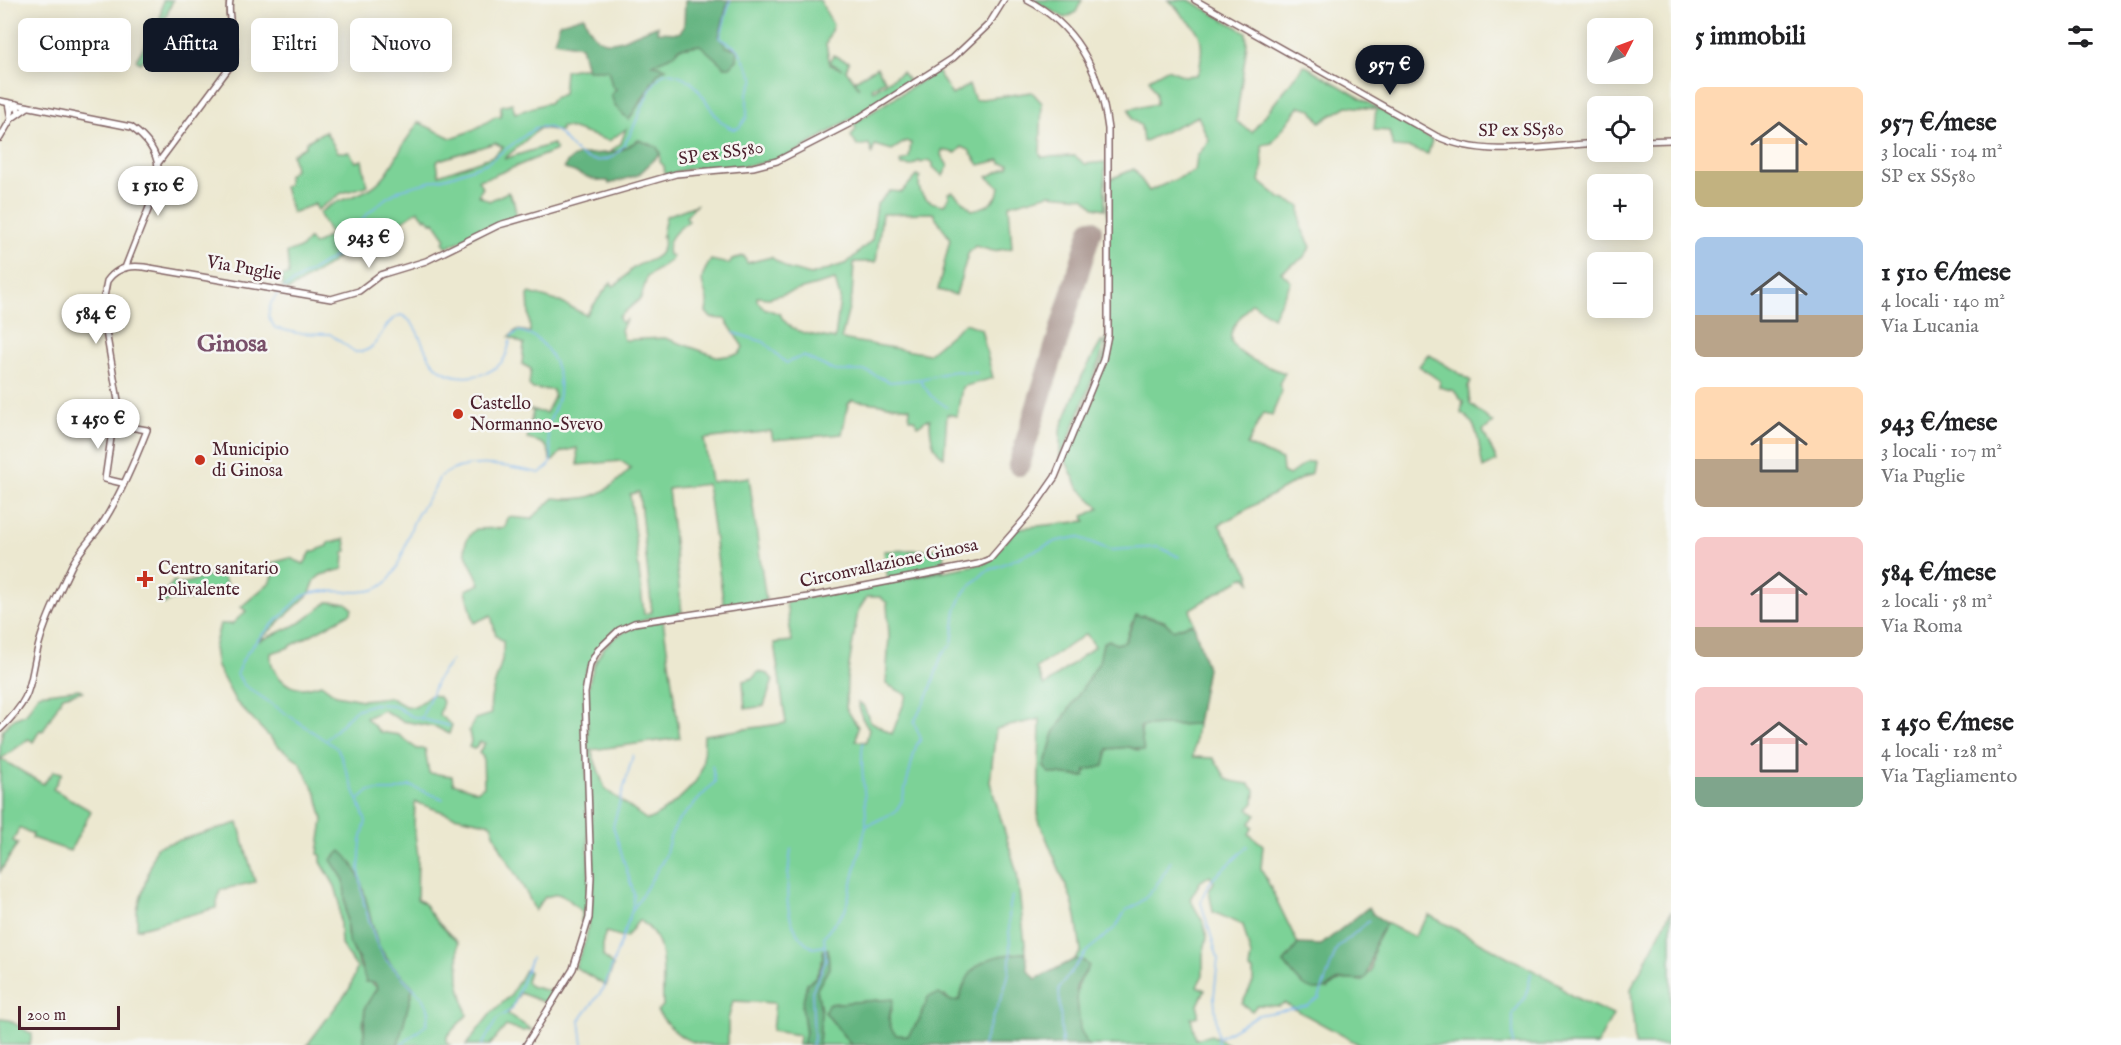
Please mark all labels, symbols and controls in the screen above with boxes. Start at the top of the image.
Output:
chip: Compra [18,18,131,72]
chip: Affitta [143,18,239,72]
chip: Filtri [251,18,338,72]
chip: Nuovo [350,18,452,72]
north arrow [1587,18,1653,84]
map controls [1587,18,1653,318]
text: 5 immobili [1695,20,1806,53]
icon: filters [2064,20,2097,53]
pin: 957 € [1348,45,1432,96]
text: 957 € [1369,52,1411,77]
button: locate [1587,96,1653,162]
text: 957 €/mese [1881,106,1997,139]
icon: home [1743,111,1815,183]
street label: SP ex SS580 [1478,119,1564,143]
street label: SP ex SS580 [677,137,765,171]
text: 3 locali · 104 m² [1881,139,2003,164]
text: SP ex SS580 [1881,164,1976,189]
pin: 1 510 € [103,166,213,217]
text: 1 510 € [132,173,184,198]
button: + [1587,174,1653,240]
pin: 943 € [327,218,411,269]
text: 943 € [348,225,390,250]
street label: Via Puglie [204,251,283,287]
button: − [1587,252,1653,318]
text: 1 510 €/mese [1881,256,2011,289]
icon: home [1743,261,1815,333]
text: 4 locali · 140 m² [1881,289,2005,314]
pin: 584 € [54,294,138,345]
text: 584 € [76,301,116,326]
text: Via Lucania [1881,314,1979,339]
district label: Ginosa [197,329,268,360]
place label: Castello Normanno-Svevo [470,393,603,437]
pin: 1 450 € [43,399,153,450]
text: 1 450 € [71,406,125,431]
text: 943 €/mese [1881,406,1997,439]
marker: Castello Normanno-Svevo [451,407,465,421]
icon: home [1743,411,1815,483]
place label: Municipio di Ginosa [212,439,289,483]
text: 3 locali · 107 m² [1881,439,2002,464]
marker: Municipio di Ginosa [193,453,207,467]
text: Via Puglie [1881,464,1965,489]
street label: Circonvallazione Ginosa [798,534,980,594]
text: 584 €/mese [1881,556,1996,589]
place label: Centro sanitario polivalente [158,558,279,602]
icon: home [1743,561,1815,633]
marker: Centro sanitario polivalente [136,570,154,588]
text: 2 locali · 58 m² [1881,589,1993,614]
text: Via Roma [1881,614,1962,639]
text: 1 450 €/mese [1881,706,2014,739]
icon: home [1743,711,1815,783]
text: 4 locali · 128 m² [1881,739,2003,764]
text: Via Tagliamento [1881,764,2017,789]
scale bar [18,1003,120,1030]
text: 200 m [27,1006,66,1026]

